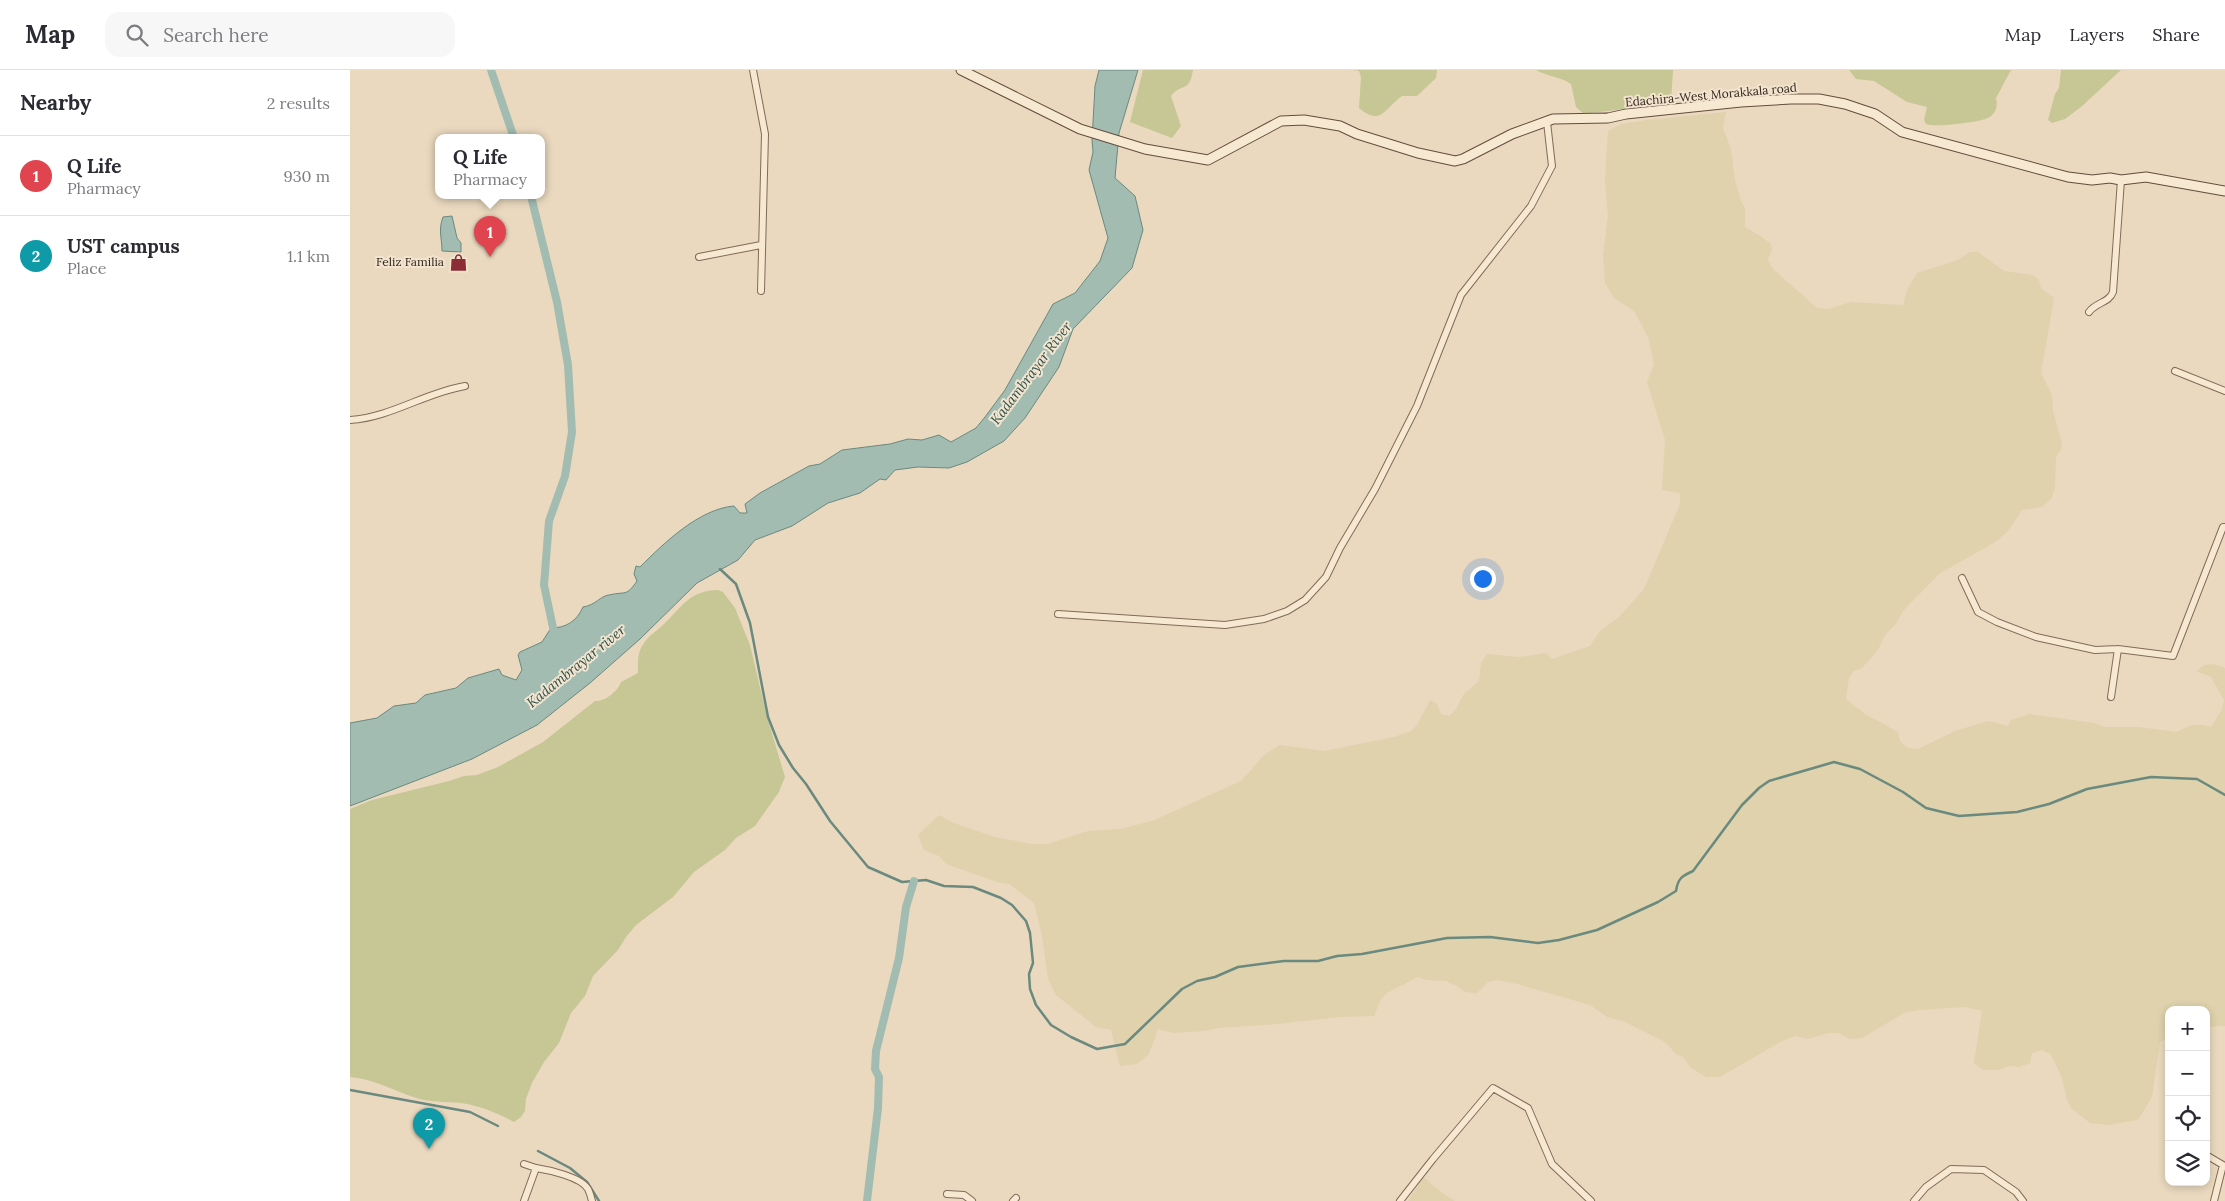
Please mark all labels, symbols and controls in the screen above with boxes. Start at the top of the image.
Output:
search box [105,12,455,57]
text: Map [25,19,75,50]
icon: search [123,21,151,49]
text: Search here [163,23,269,47]
text: Map [2005,23,2041,46]
text: Layers [2069,23,2124,46]
text: Share [2152,23,2200,46]
street label: Edachira-West Morakkala road [1624,80,1797,109]
text: Nearby [20,89,91,116]
text: 2 results [267,93,330,113]
popup [435,134,545,199]
text: Q Life [453,145,508,169]
text: Q Life [67,154,121,178]
text: 1 [33,166,39,186]
text: 930 m [283,166,330,186]
text: Pharmacy [453,169,527,189]
text: Pharmacy [67,178,141,198]
pin: 1 [474,216,506,257]
text: UST campus [67,234,180,258]
text: 2 [32,246,40,266]
text: 1.1 km [287,246,330,266]
shop icon: Feliz Familia [448,252,468,272]
place label: Feliz Familia [376,254,444,269]
text: Place [67,258,106,278]
water label: Kadambrayar River [986,317,1076,428]
your location [1470,566,1496,592]
water label: Kadambrayar river [523,620,629,711]
map controls [2165,1006,2210,1186]
button: + [2165,1006,2210,1051]
button: − [2165,1051,2210,1096]
button: locate [2165,1096,2210,1141]
pin: 2 [413,1108,445,1149]
button: layers [2165,1141,2210,1186]

